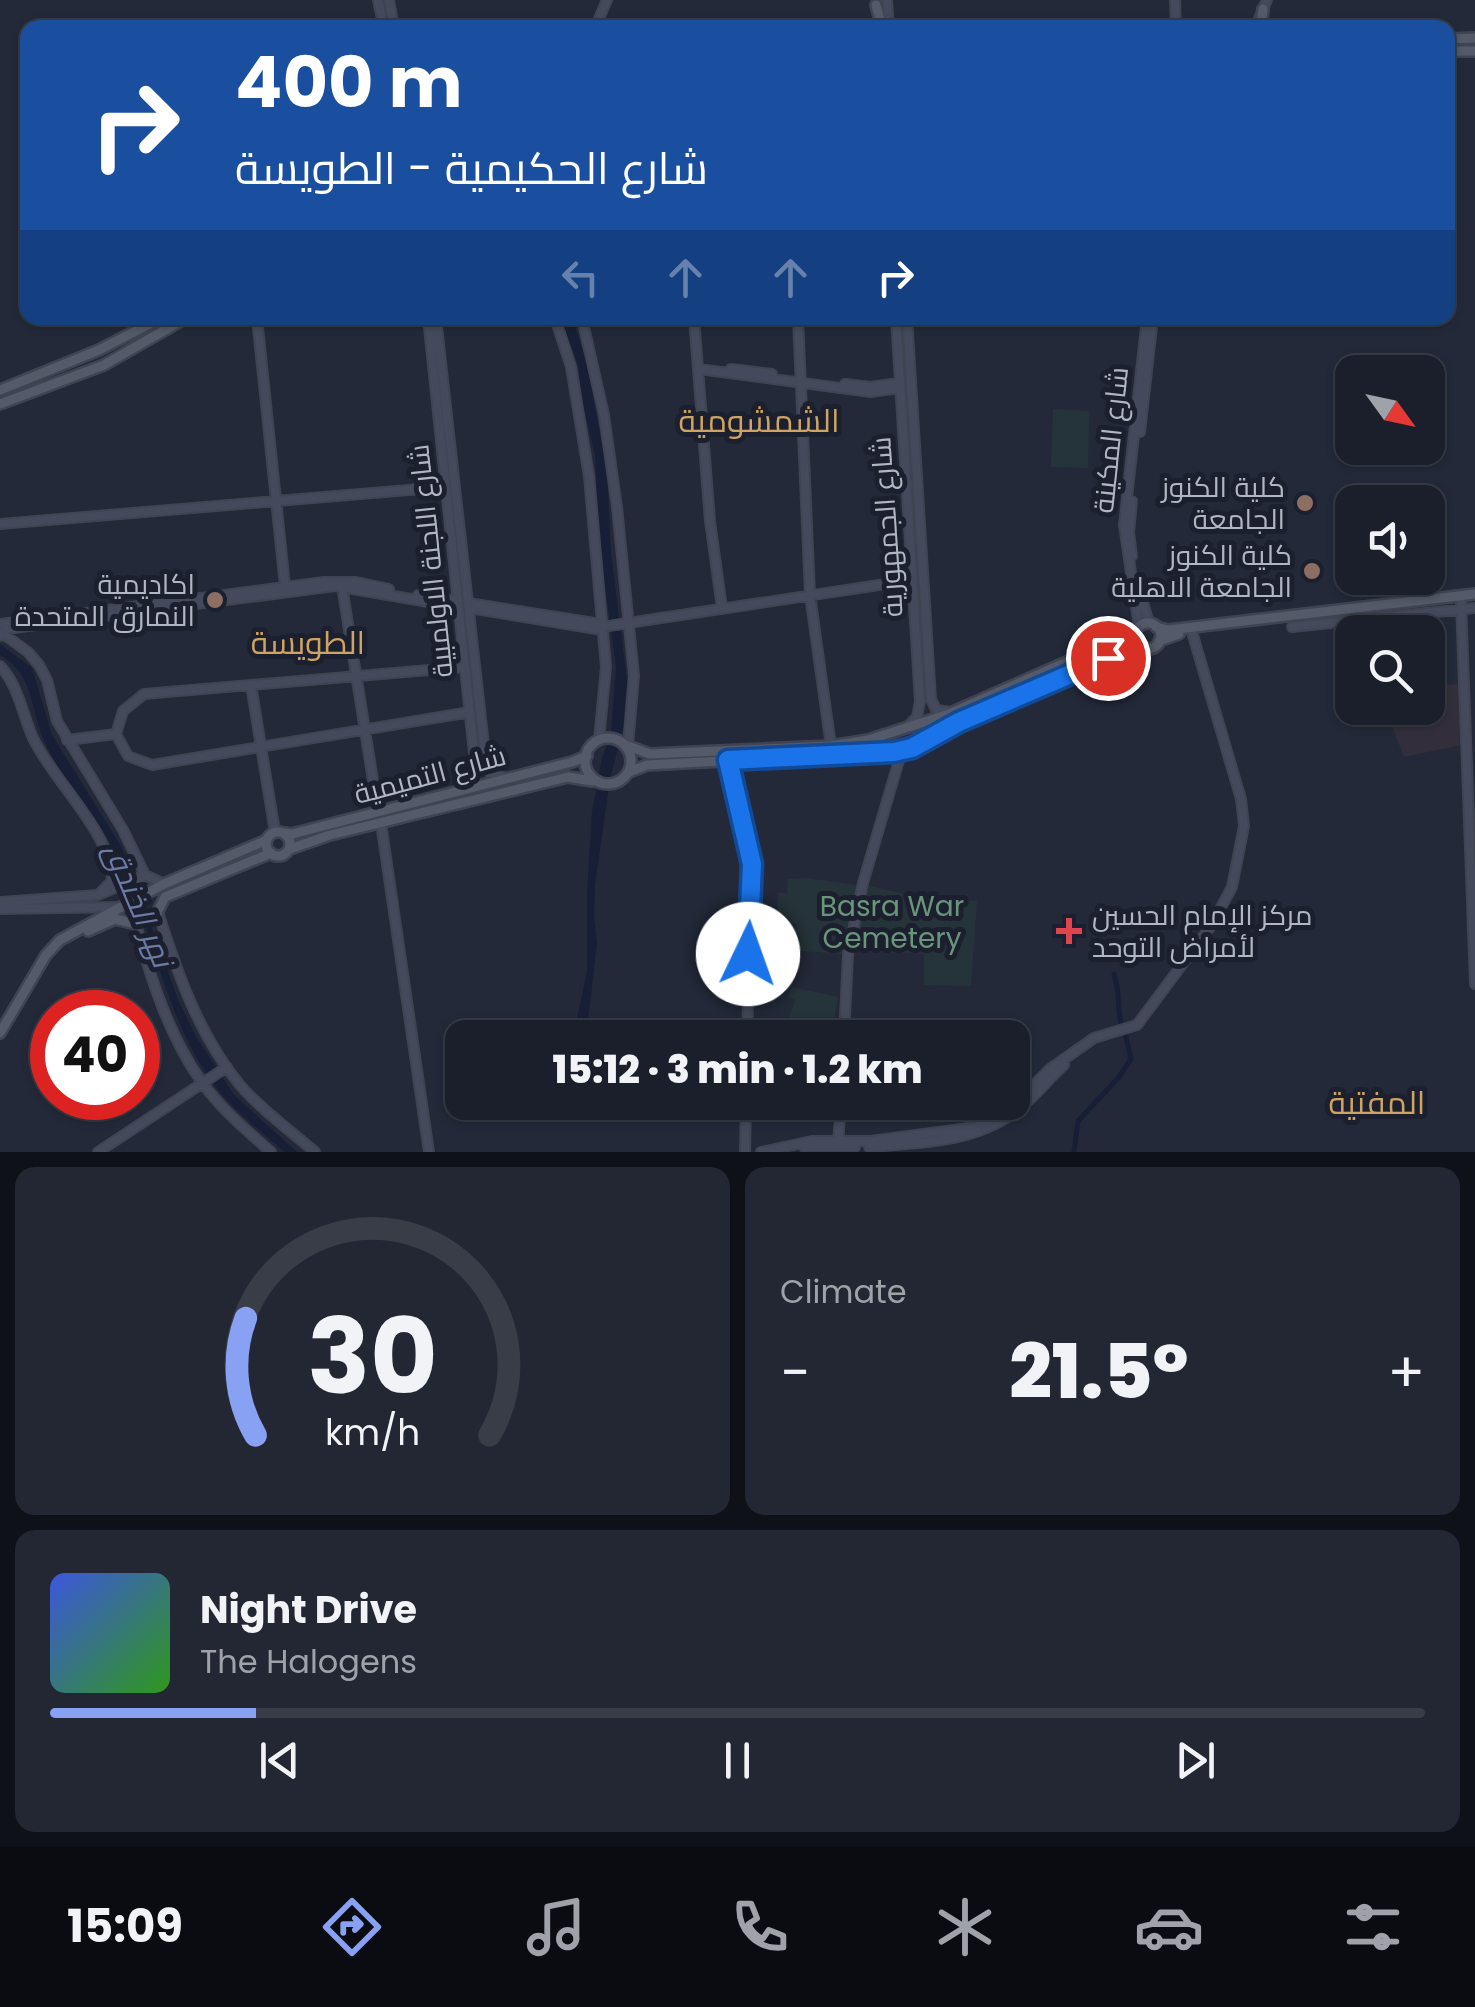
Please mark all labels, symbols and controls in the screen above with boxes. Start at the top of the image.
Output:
text: 400 m [235,33,463,132]
icon: right [70,60,200,190]
text: شارع الحكيمية - الطويسة [235,137,708,200]
icon: left [553,250,608,305]
icon: ahead [658,250,713,305]
icon: ahead [763,250,818,305]
icon: right [868,250,923,305]
north arrow [1335,355,1445,465]
map controls [1335,355,1445,725]
street label: شارع المكينة [1084,365,1138,515]
district label: الشمشومية [679,398,840,443]
street label: شارع الجمهورية [861,436,913,618]
street label: شارع اللجنة الاولمبية [399,442,463,680]
place label: كلية الكنوز الجامعة [1160,468,1285,539]
button: sound [1335,485,1445,595]
marker: كلية الكنوز الجامعة [1294,492,1316,514]
place label: كلية الكنوز الجامعة الاهلية [1111,536,1292,607]
marker: كلية الكنوز الجامعة الاهلية [1301,560,1323,582]
place label: اكاديمية النمارق المتحدة [15,565,195,636]
marker: اكاديمية النمارق المتحدة [204,589,226,611]
button: search [1335,615,1445,725]
pin [1066,616,1151,701]
district label: الطويسة [251,620,365,665]
icon: arrive [1081,631,1136,686]
street label: شارع التميمية [350,736,510,814]
water label: نهر الخندق [94,836,186,976]
park label: Basra War Cemetery [820,887,964,958]
place label: مركز الإمام الحسين لأمراض التوحد [1092,896,1313,967]
position arrow [696,902,800,1006]
marker: مركز الإمام الحسين لأمراض التوحد [1056,918,1082,944]
speed limit sign: 40 [30,990,160,1120]
text: 15:12 · 3 min · 1.2 km [553,1043,922,1096]
district label: المفتية [1329,1080,1425,1125]
text: Climate [780,1269,907,1314]
text: 30 [307,1284,438,1429]
text: 21.5° [1009,1319,1189,1424]
text: − [780,1334,810,1411]
text: + [1387,1334,1425,1411]
text: km/h [325,1407,420,1458]
text: Night Drive [200,1583,417,1636]
text: The Halogens [200,1639,417,1684]
icon: previous [252,1733,307,1788]
icon: pause [710,1733,765,1788]
icon: next [1168,1733,1223,1788]
icon: directions [317,1892,387,1962]
icon: music [521,1892,591,1962]
icon: phone [725,1892,795,1962]
icon: climate [930,1892,1000,1962]
icon: car [1134,1892,1204,1962]
icon: filters [1338,1892,1408,1962]
text: 15:09 [67,1895,183,1958]

